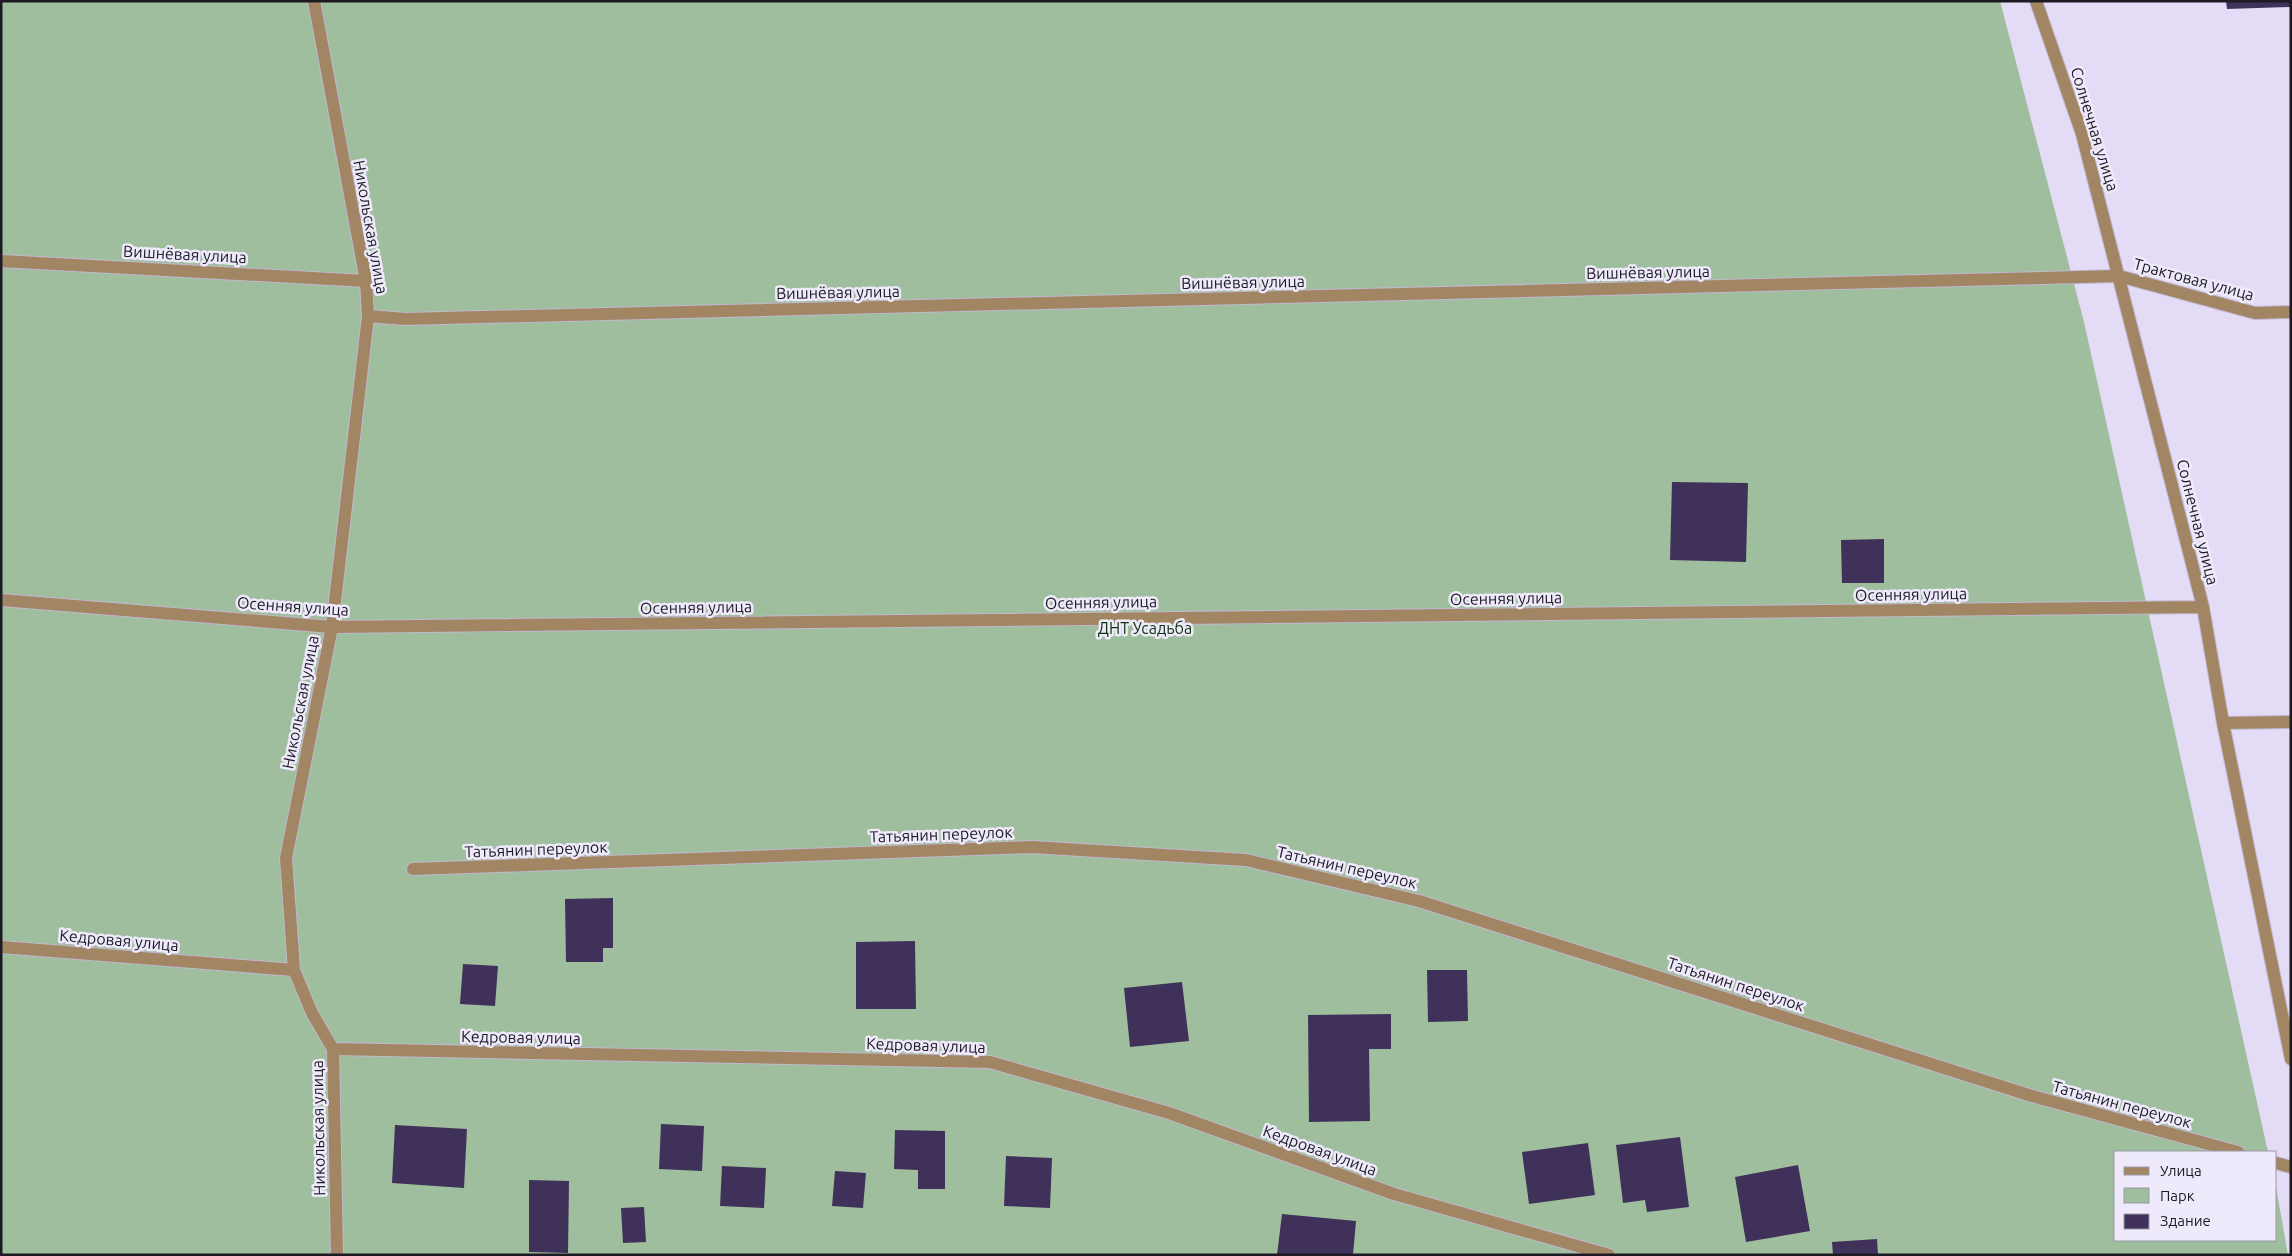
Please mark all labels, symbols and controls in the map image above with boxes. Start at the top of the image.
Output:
street label: Солнечная улица [2068,65,2122,193]
street label: Никольская улица [350,159,392,295]
street label: Вишнёвая улица [123,242,247,266]
street label: Трактовая улица [2132,254,2256,304]
street label: Вишнёвая улица [1586,262,1710,282]
street label: Вишнёвая улица [1181,272,1305,292]
street label: Вишнёвая улица [776,282,900,302]
street label: Солнечная улица [2174,457,2222,587]
street label: Осенняя улица [1855,584,1967,604]
street label: Осенняя улица [1450,588,1562,608]
street label: Осенняя улица [1045,592,1157,612]
street label: Осенняя улица [236,593,350,619]
street label: Осенняя улица [640,597,752,617]
park label: ДНТ Усадьба [1098,619,1192,637]
street label: Никольская улица [278,634,322,770]
street label: Татьянин переулок [869,823,1013,845]
street label: Татьянин переулок [464,838,608,860]
street label: Татьянин переулок [1275,842,1419,892]
street label: Кедровая улица [59,926,179,954]
street label: Татьянин переулок [1665,953,1807,1015]
street label: Кедровая улица [461,1027,581,1047]
street label: Кедровая улица [866,1034,986,1056]
street label: Никольская улица [308,1060,328,1196]
street label: Татьянин переулок [2051,1077,2193,1131]
street label: Кедровая улица [1261,1121,1379,1179]
legend [2114,1151,2277,1241]
text: Улица [2160,1162,2202,1179]
text: Парк [2160,1187,2195,1204]
text: Здание [2160,1212,2211,1229]

